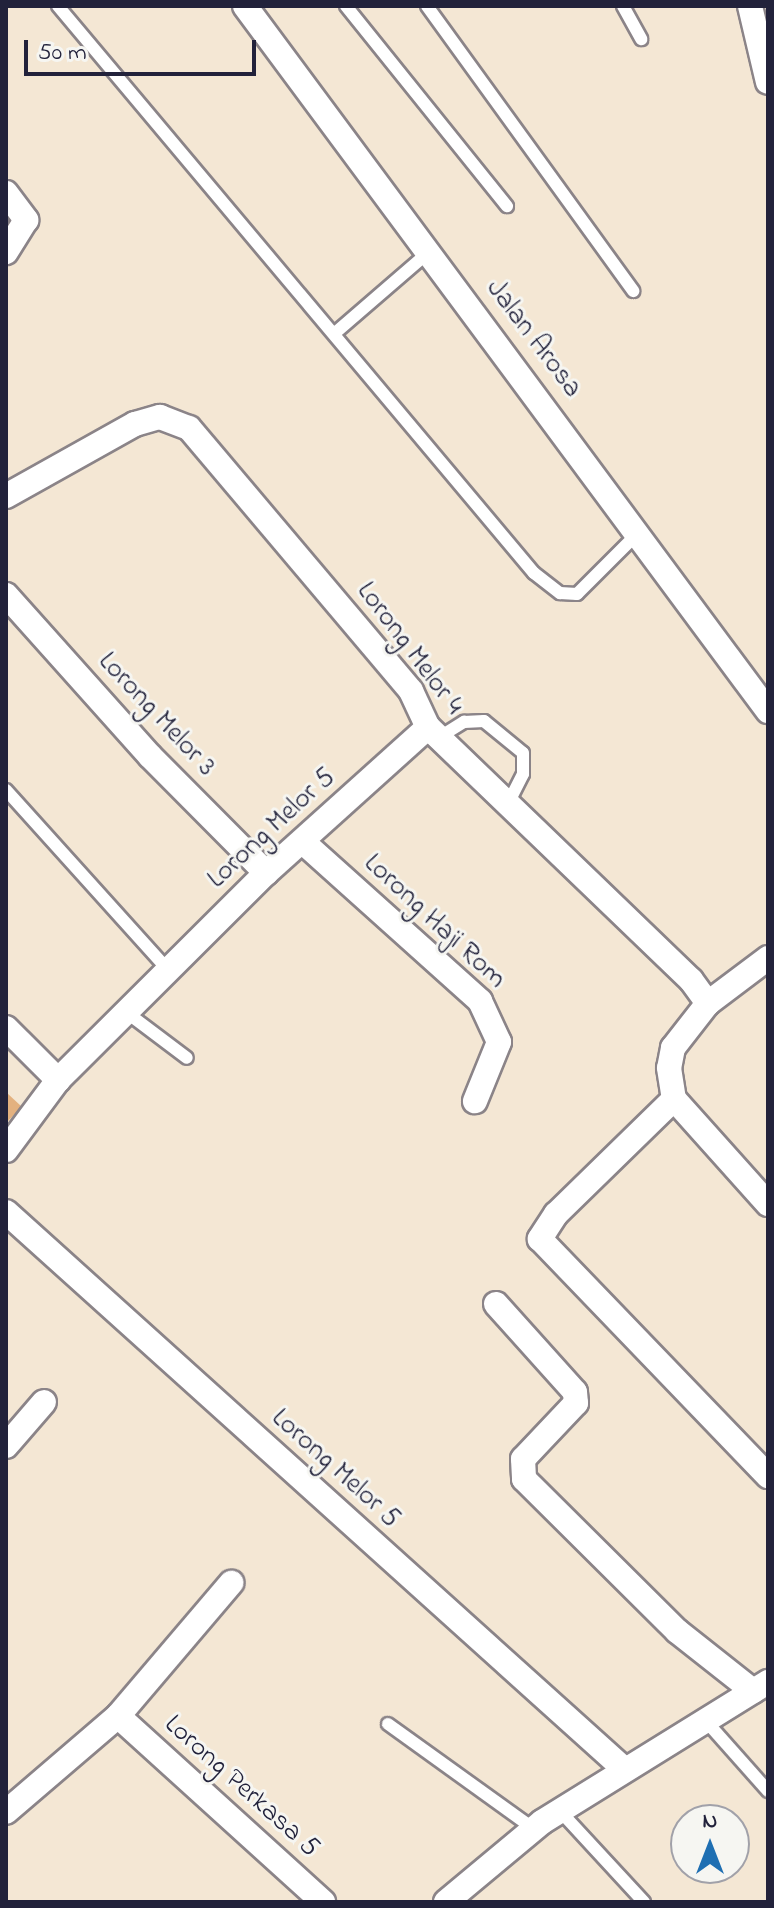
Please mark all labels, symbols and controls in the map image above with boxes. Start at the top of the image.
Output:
scale bar [28,24,260,74]
text: 50 m [38,36,87,71]
street label: Jalan Arosa [478,273,588,405]
street label: Lorong Melor 4 [348,576,470,722]
street label: Lorong Melor 3 [90,646,222,784]
street label: Lorong Melor 5 [201,761,343,897]
street label: Lorong Haji Rom [356,848,512,996]
street label: Lorong Melor 5 [264,1402,406,1536]
street label: Lorong Perkasa 5 [157,1709,325,1865]
north arrow [670,1804,750,1884]
text: N [703,1806,717,1838]

